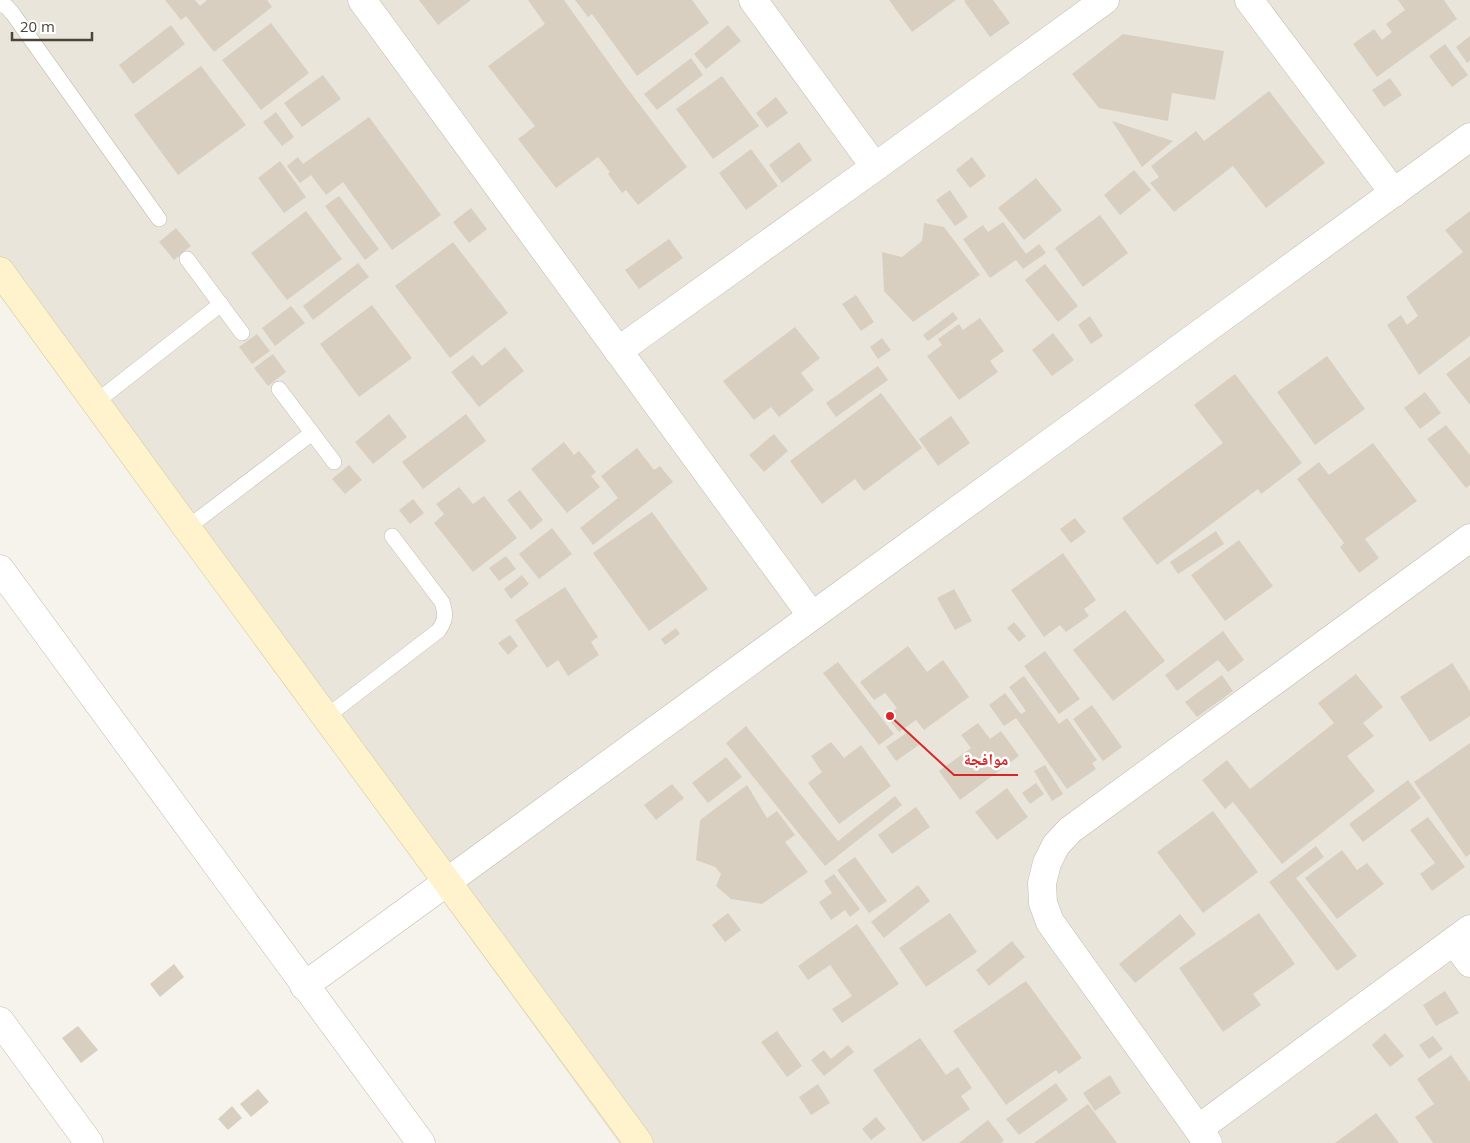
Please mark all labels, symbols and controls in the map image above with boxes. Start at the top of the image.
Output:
scale bar [12,10,92,42]
text: 20 m [20,16,55,36]
callout: موافجة [954,744,1018,775]
text: موافجة [964,748,1008,770]

